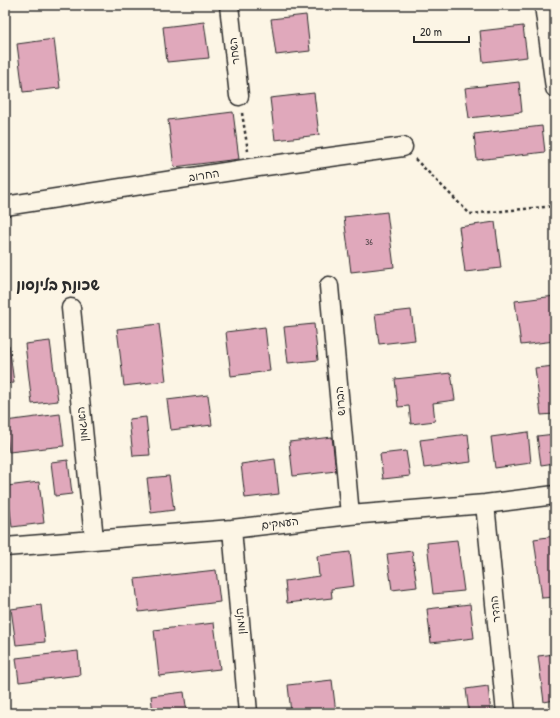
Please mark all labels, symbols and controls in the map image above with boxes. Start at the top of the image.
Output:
scale bar [414,18,469,44]
text: 20 m [420,23,442,40]
street label: השחר [225,37,243,65]
street label: החרוב [188,166,220,184]
house number: 36 [365,236,373,248]
district label: שכונת בלינסון [16,274,101,295]
street label: הברוש [332,386,348,416]
street label: האגמון [73,406,91,442]
street label: העמקים [260,514,300,532]
street label: ההדר [487,595,503,623]
street label: הלימון [232,607,248,635]

